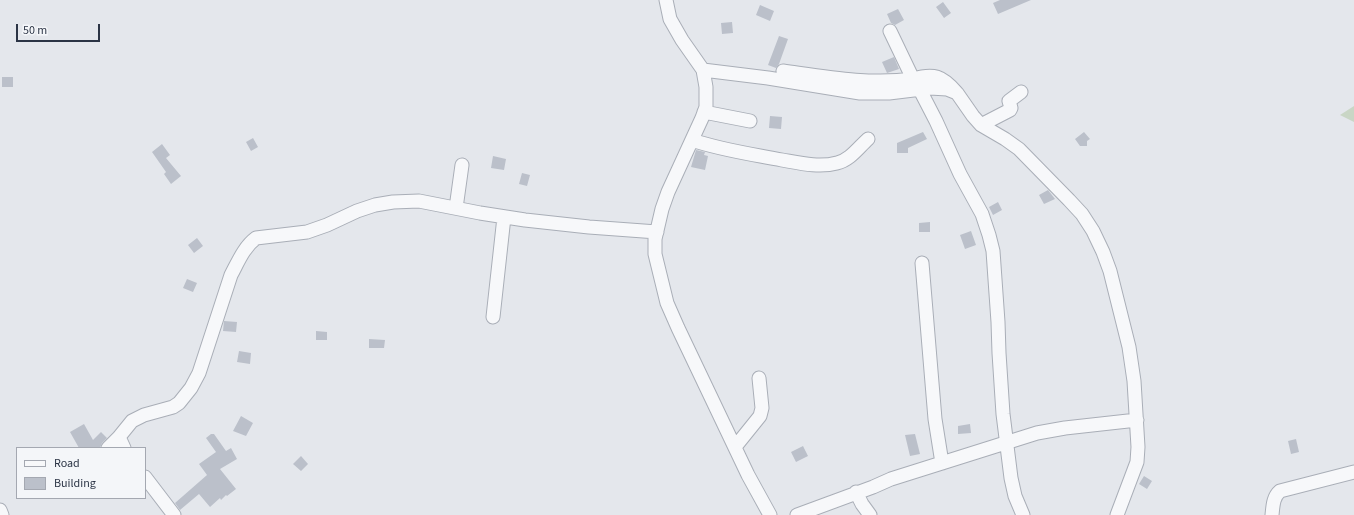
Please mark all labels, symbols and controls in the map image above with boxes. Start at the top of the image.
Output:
scale bar [18,16,102,42]
text: 50 m [23,22,47,39]
legend [16,447,146,499]
text: Road [54,455,80,472]
text: Building [54,475,96,492]

